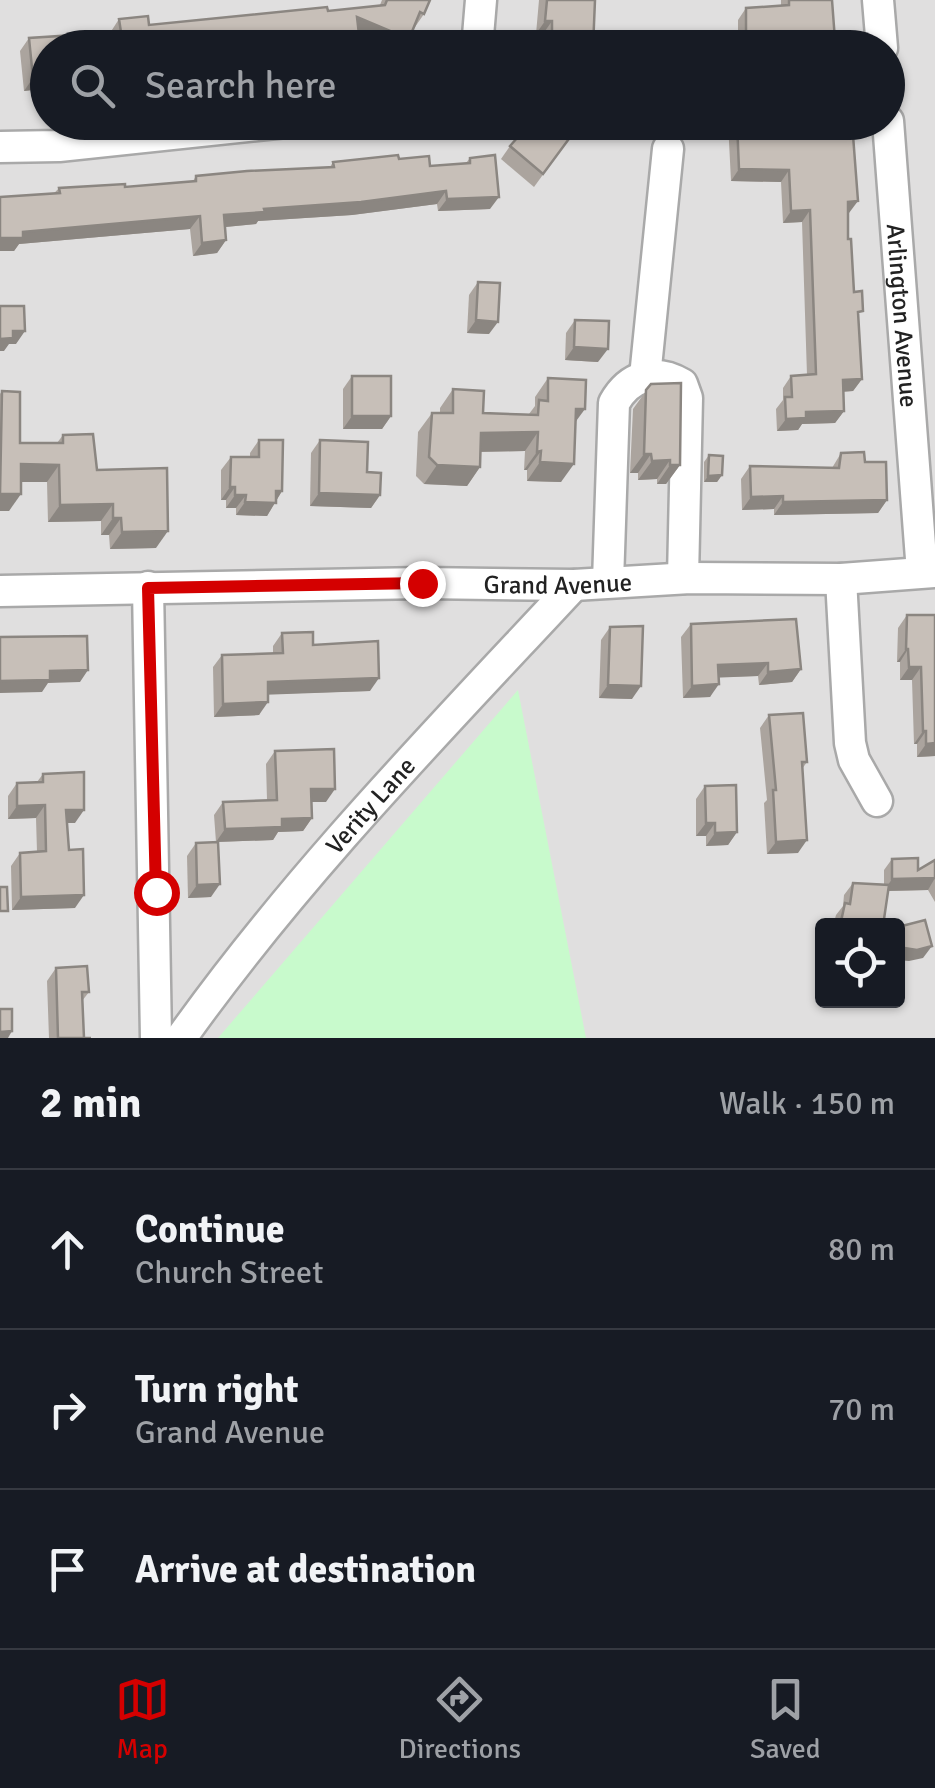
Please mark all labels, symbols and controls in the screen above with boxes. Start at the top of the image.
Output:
search box [30,30,905,140]
icon: search [65,58,120,113]
text: Search here [145,62,337,109]
street label: Arlington Avenue [880,222,925,409]
route end [400,561,446,607]
street label: Grand Avenue [483,566,633,601]
street label: Verity Lane [319,750,422,860]
route start [134,870,180,916]
map controls [815,918,905,1008]
button: locate [815,918,905,1008]
text: 2 min [40,1078,141,1129]
text: Walk · 150 m [719,1084,895,1123]
text: Continue [135,1206,285,1253]
icon: ahead [40,1222,95,1277]
text: 80 m [828,1230,895,1269]
text: Church Street [135,1253,323,1292]
text: Turn right [135,1366,299,1413]
icon: right [40,1382,95,1437]
text: 70 m [828,1390,895,1429]
text: Grand Avenue [135,1413,325,1452]
icon: arrive [40,1542,95,1597]
text: Arrive at destination [135,1546,476,1593]
tab: Map [115,1672,170,1766]
tab: Directions [399,1672,521,1766]
tab: Saved [750,1672,820,1766]

